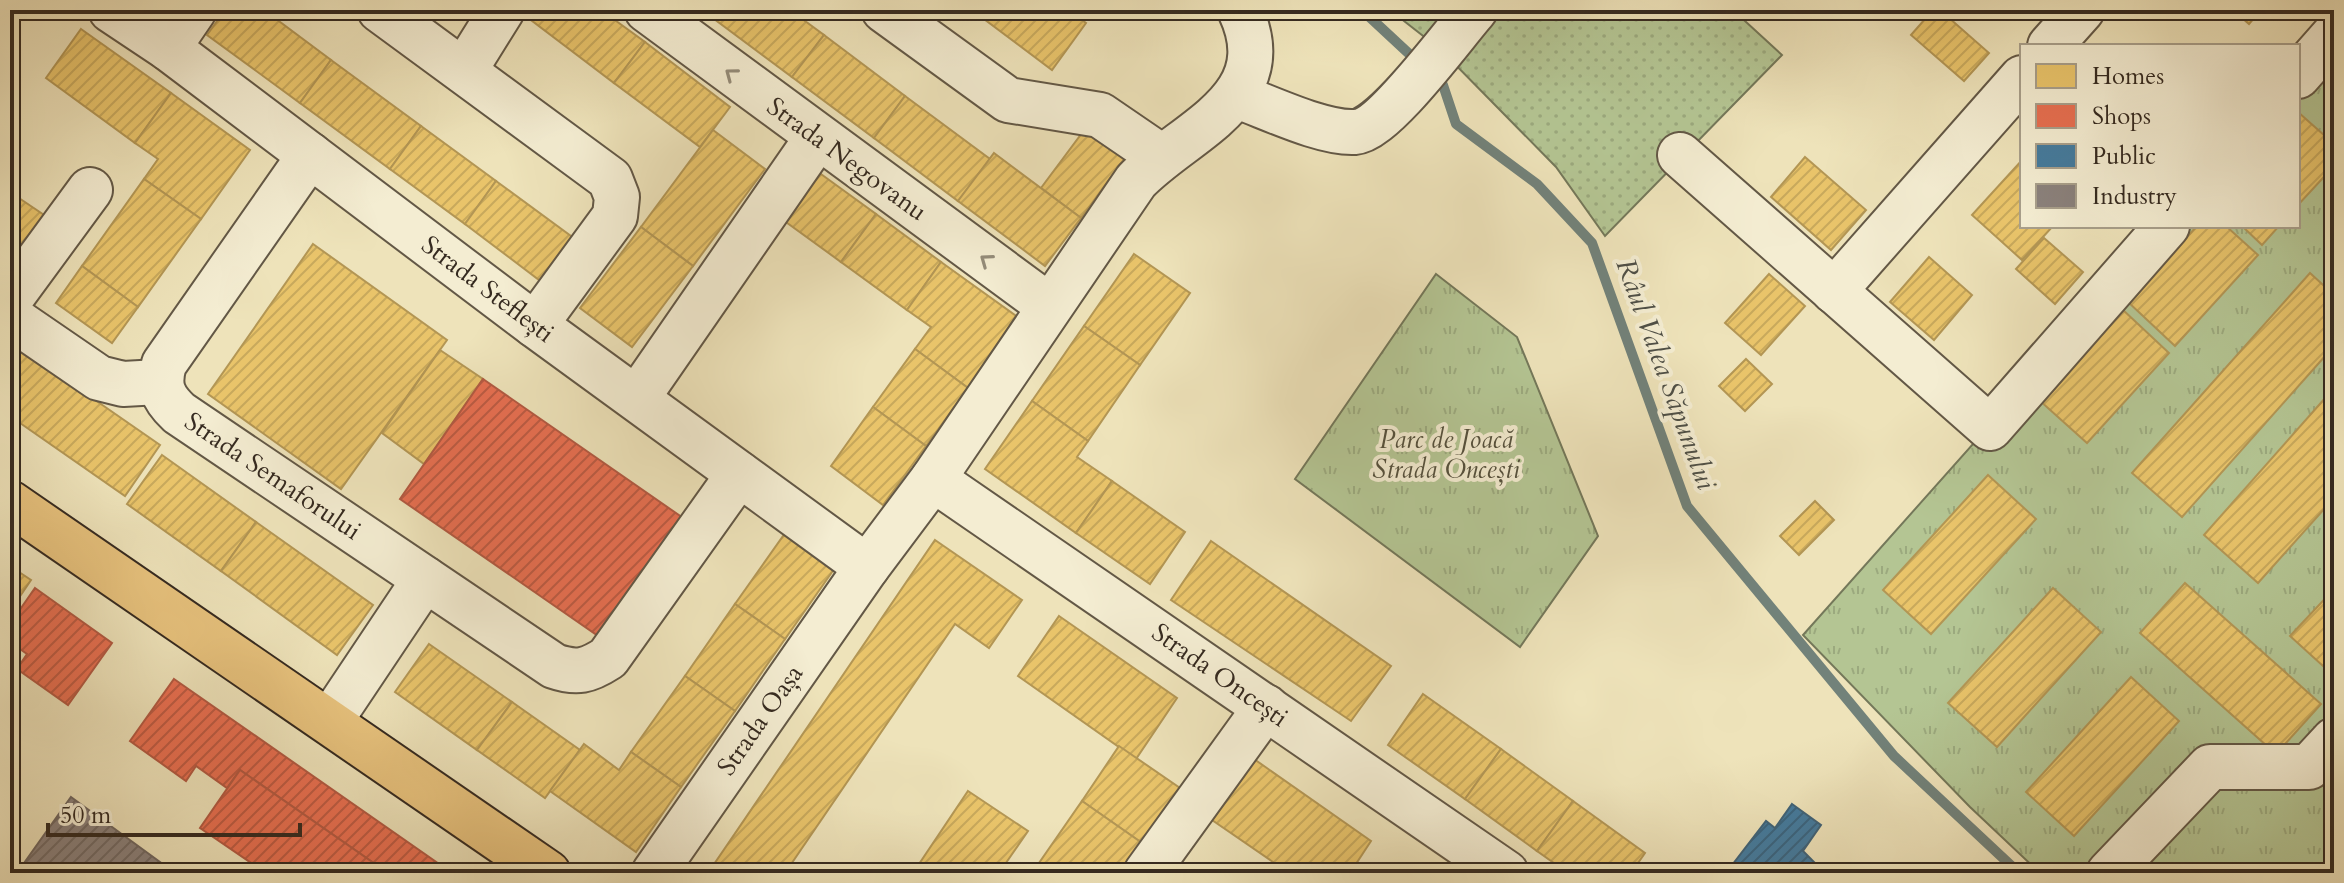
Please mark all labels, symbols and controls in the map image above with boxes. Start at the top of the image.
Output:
legend [2020,44,2300,228]
text: Homes [2092,60,2164,93]
one-way arrow [726,69,740,83]
street label: Strada Negovanu [760,89,934,229]
text: Shops [2092,100,2151,133]
text: Public [2092,140,2156,173]
text: Industry [2092,180,2177,213]
street label: Strada Steflești [414,228,562,350]
water label: Râul Valea Săpunului [1607,253,1726,495]
one-way arrow [981,256,995,270]
street label: Strada Semaforului [178,404,368,548]
park label: Parc de Joacă Strada Oncești [1372,422,1521,487]
street label: Strada Oncești [1145,615,1295,735]
street label: Strada Oașa [709,658,811,782]
scale bar [48,787,300,837]
text: 50 m [60,799,112,832]

